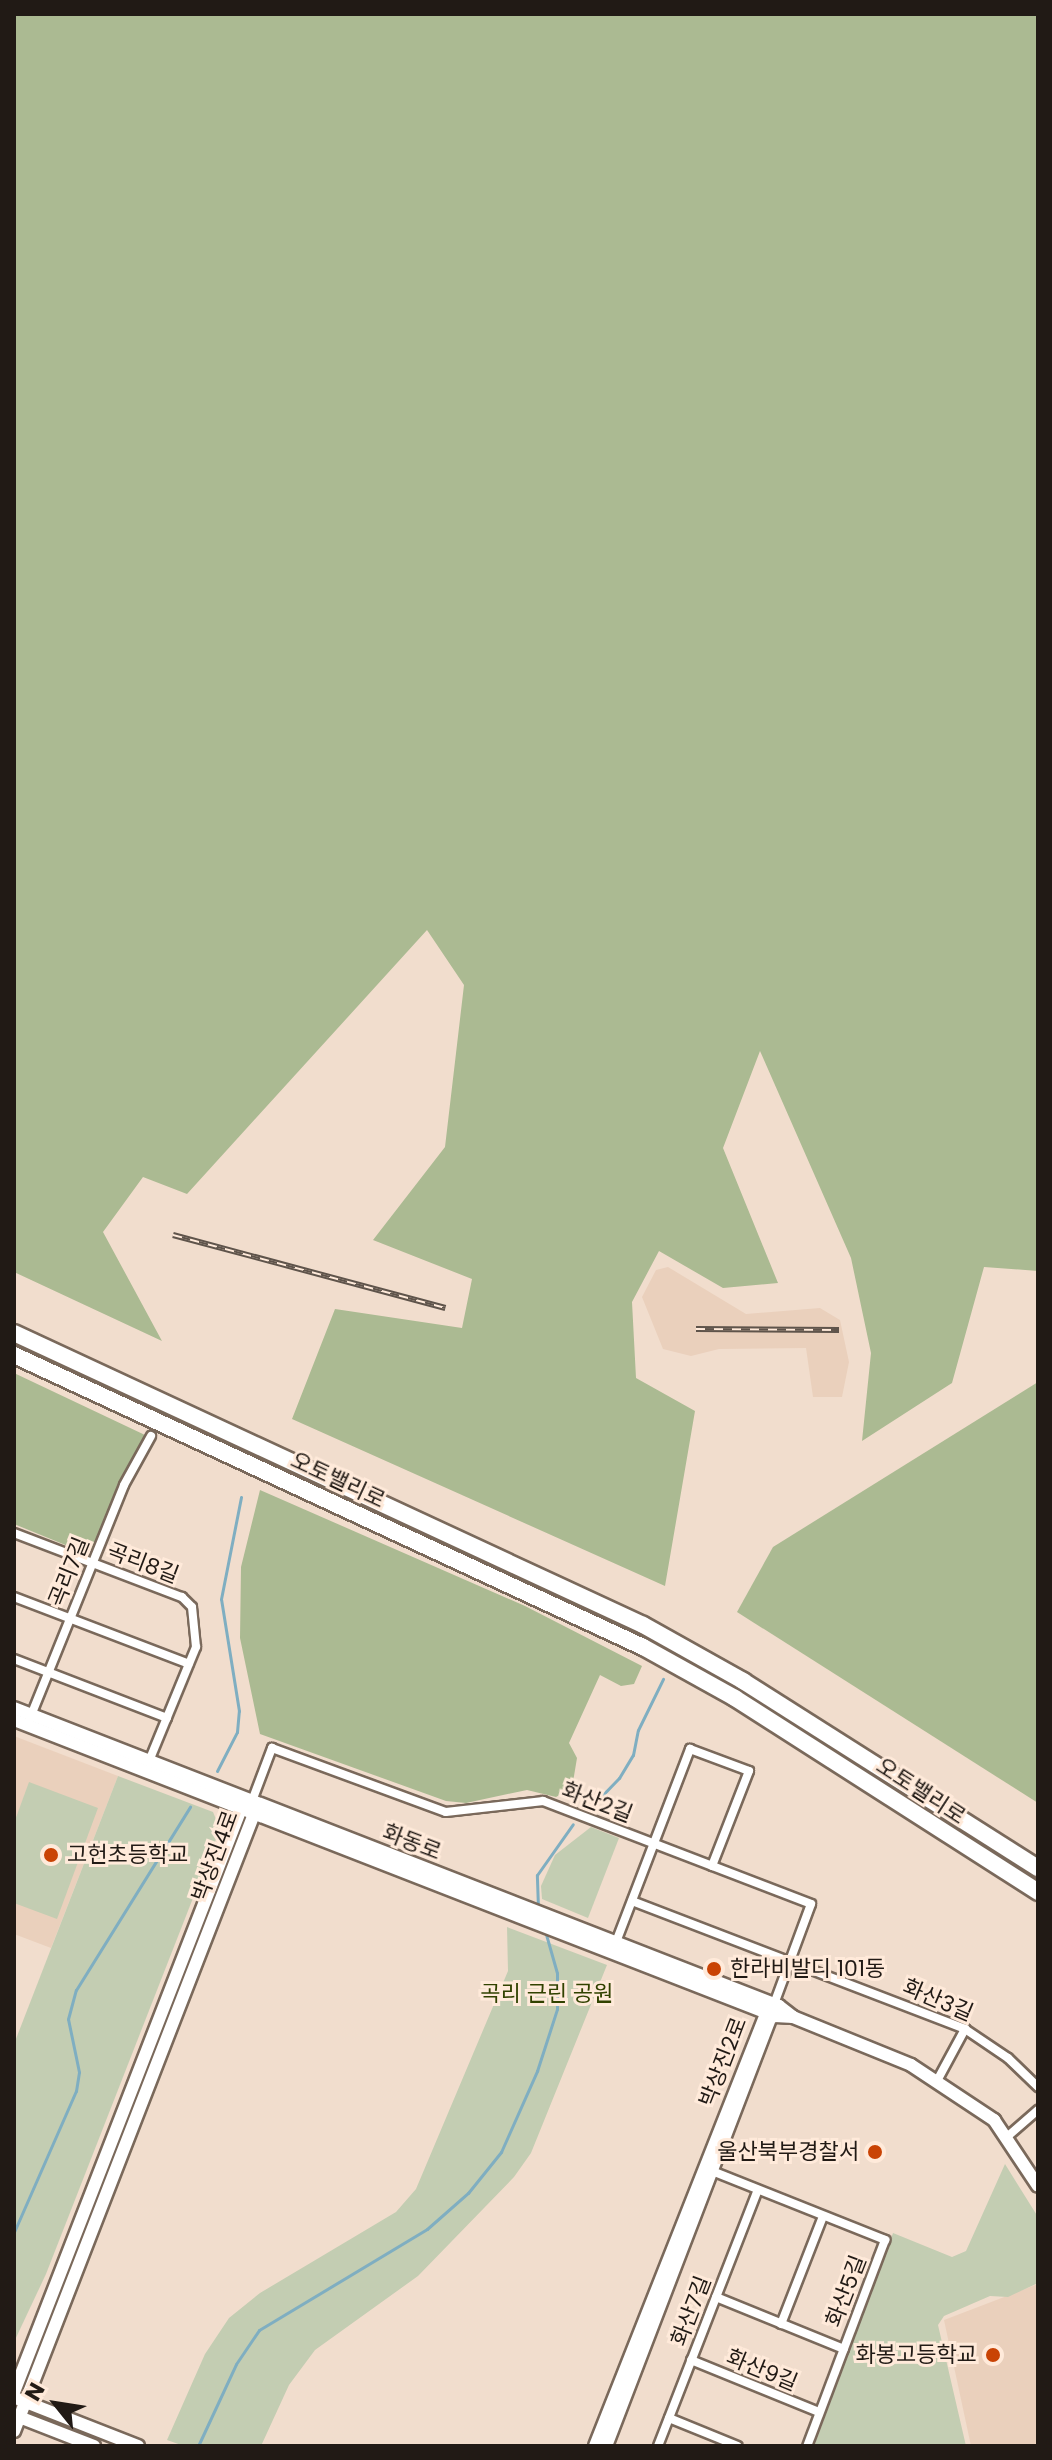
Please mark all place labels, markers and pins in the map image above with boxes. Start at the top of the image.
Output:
place label: 고헌초등학교 [67,1842,188,1868]
marker: 고헌초등학교 [42,1846,60,1864]
place label: 한라비발디 101동 [730,1956,885,1982]
marker: 한라비발디 101동 [705,1960,723,1978]
place label: 울산북부경찰서 [717,2139,859,2165]
marker: 울산북부경찰서 [866,2143,884,2161]
place label: 화봉고등학교 [856,2342,977,2368]
marker: 화봉고등학교 [984,2346,1002,2364]

